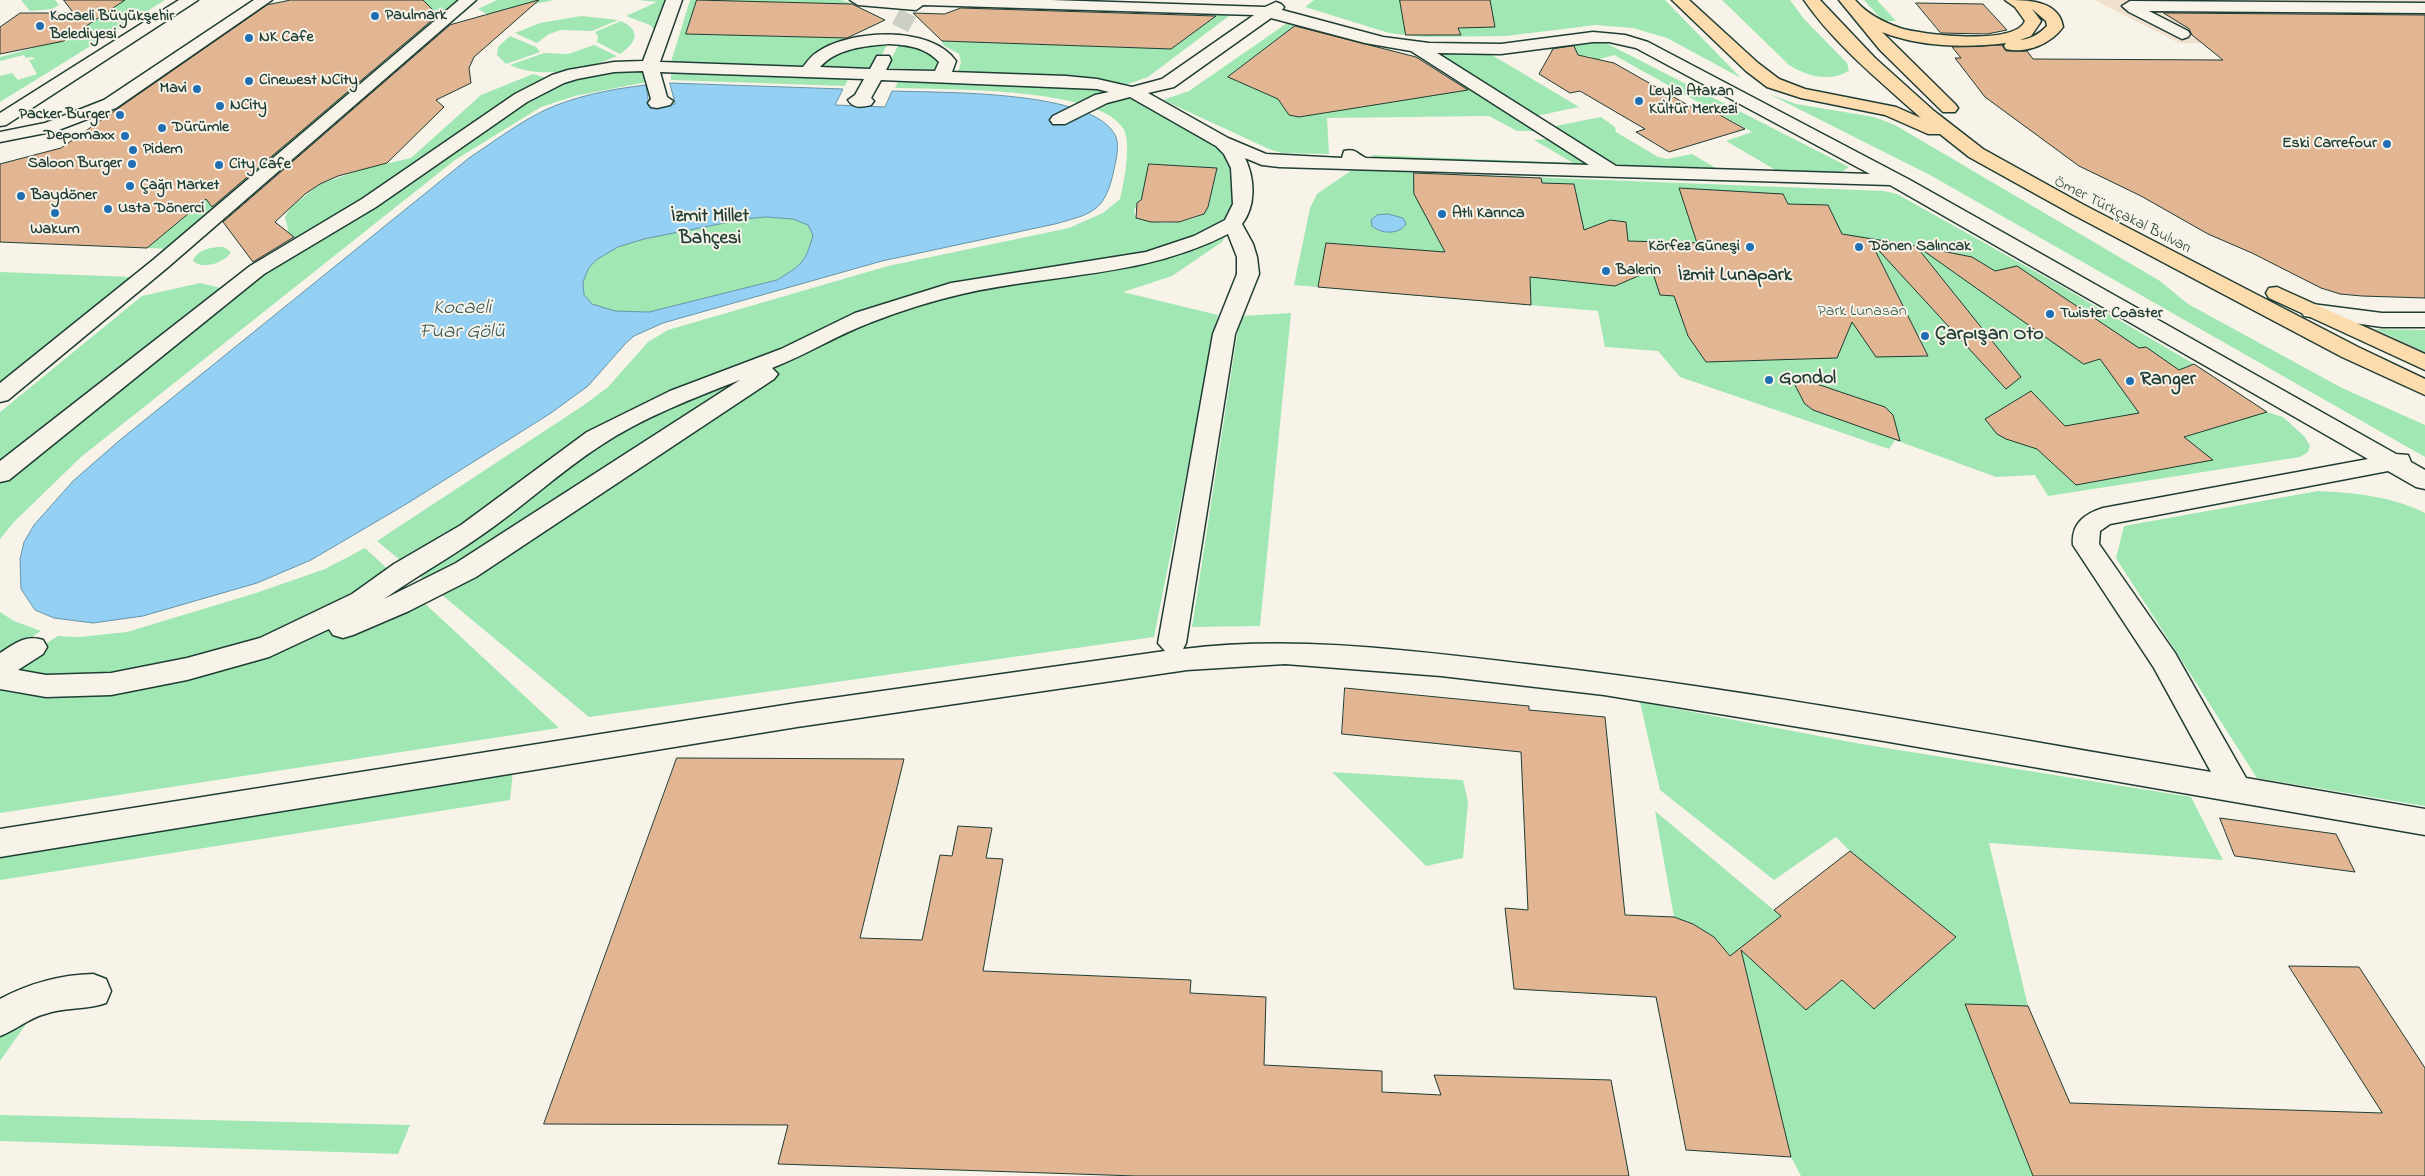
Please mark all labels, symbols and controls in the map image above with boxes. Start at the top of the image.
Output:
place label: Paulmark [385,6,447,26]
place label: Kocaeli Büyükşehir Belediyesi [50,7,174,45]
marker: Paulmark [369,10,381,22]
marker: Kocaeli Büyükşehir Belediyesi [34,20,46,32]
place label: NK Cafe [259,28,314,48]
marker: NK Cafe [243,32,255,44]
place label: Cinewest NCity [259,71,358,91]
marker: Cinewest NCity [243,75,255,87]
place label: Mavi [160,79,187,99]
place label: Leyla Atakan Kültür Merkezi [1649,82,1738,120]
marker: Mavi [191,83,203,95]
marker: Leyla Atakan Kültür Merkezi [1633,95,1645,107]
place label: NCity [230,96,267,116]
marker: NCity [214,100,226,112]
place label: Packer Burger [19,105,110,125]
marker: Packer Burger [114,109,126,121]
place label: Dürümle [172,118,229,138]
marker: Dürümle [156,122,168,134]
place label: Depomaxx [44,126,115,146]
marker: Depomaxx [119,130,131,142]
place label: Eski Carrefour [2282,134,2377,154]
marker: Eski Carrefour [2381,138,2393,150]
place label: Pidem [143,140,183,160]
marker: Pidem [127,144,139,156]
place label: Saloon Burger [28,154,122,174]
place label: City Cafe [229,155,291,175]
marker: Saloon Burger [126,158,138,170]
marker: City Cafe [213,159,225,171]
street label: Ömer Türkçakal Bulvarı [2050,173,2194,259]
place label: Çağrı Market [140,176,219,196]
marker: Çağrı Market [124,180,136,192]
place label: Baydöner [31,186,97,206]
marker: Baydöner [15,190,27,202]
place label: Usta Dönerci [118,199,204,219]
marker: Usta Dönerci [102,203,114,215]
place label: Atlı Karınca [1452,204,1525,224]
marker: Wakum [49,207,61,219]
district label: İzmit Millet Bahçesi [671,207,749,251]
marker: Atlı Karınca [1436,208,1448,220]
place label: Wakum [30,220,80,240]
place label: Körfez Güneşi [1648,237,1740,257]
place label: Dönen Salıncak [1869,237,1971,257]
marker: Körfez Güneşi [1744,241,1756,253]
marker: Dönen Salıncak [1853,241,1865,253]
place label: Balerin [1616,261,1661,281]
marker: Balerin [1600,265,1612,277]
district label: İzmit Lunapark [1678,266,1792,288]
water label: Kocaeli Fuar Gölü [419,297,505,347]
park label: Park Lunasan [1817,302,1907,322]
place label: Twister Coaster [2060,304,2163,324]
marker: Twister Coaster [2044,308,2056,320]
place label: Çarpışan Oto [1935,324,2044,348]
marker: Çarpışan Oto [1919,330,1931,342]
place label: Gondol [1779,368,1836,392]
place label: Ranger [2140,369,2196,393]
marker: Gondol [1763,374,1775,386]
marker: Ranger [2124,375,2136,387]

